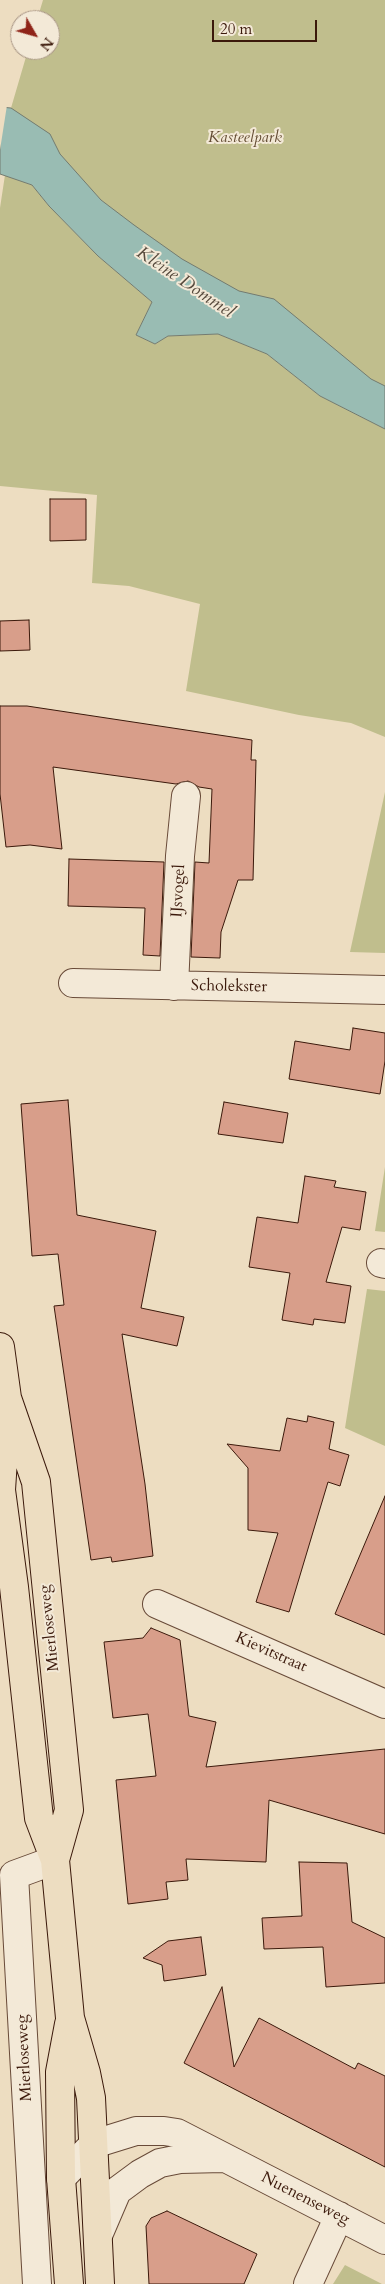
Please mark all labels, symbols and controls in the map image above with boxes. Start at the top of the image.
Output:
north arrow [10,10,60,60]
scale bar [215,10,320,42]
text: 20 m [220,19,252,39]
text: N [35,33,58,55]
park label: Kasteelpark [208,128,282,148]
water label: Kleine Dommel [132,242,238,324]
street label: IJsvogel [168,864,190,918]
street label: Scholekster [191,977,267,997]
street label: Mierloseweg [36,1584,64,1672]
street label: Kievitstraat [232,1629,310,1677]
street label: Mierloseweg [13,2014,37,2102]
street label: Nuenenseweg [258,2168,352,2230]

